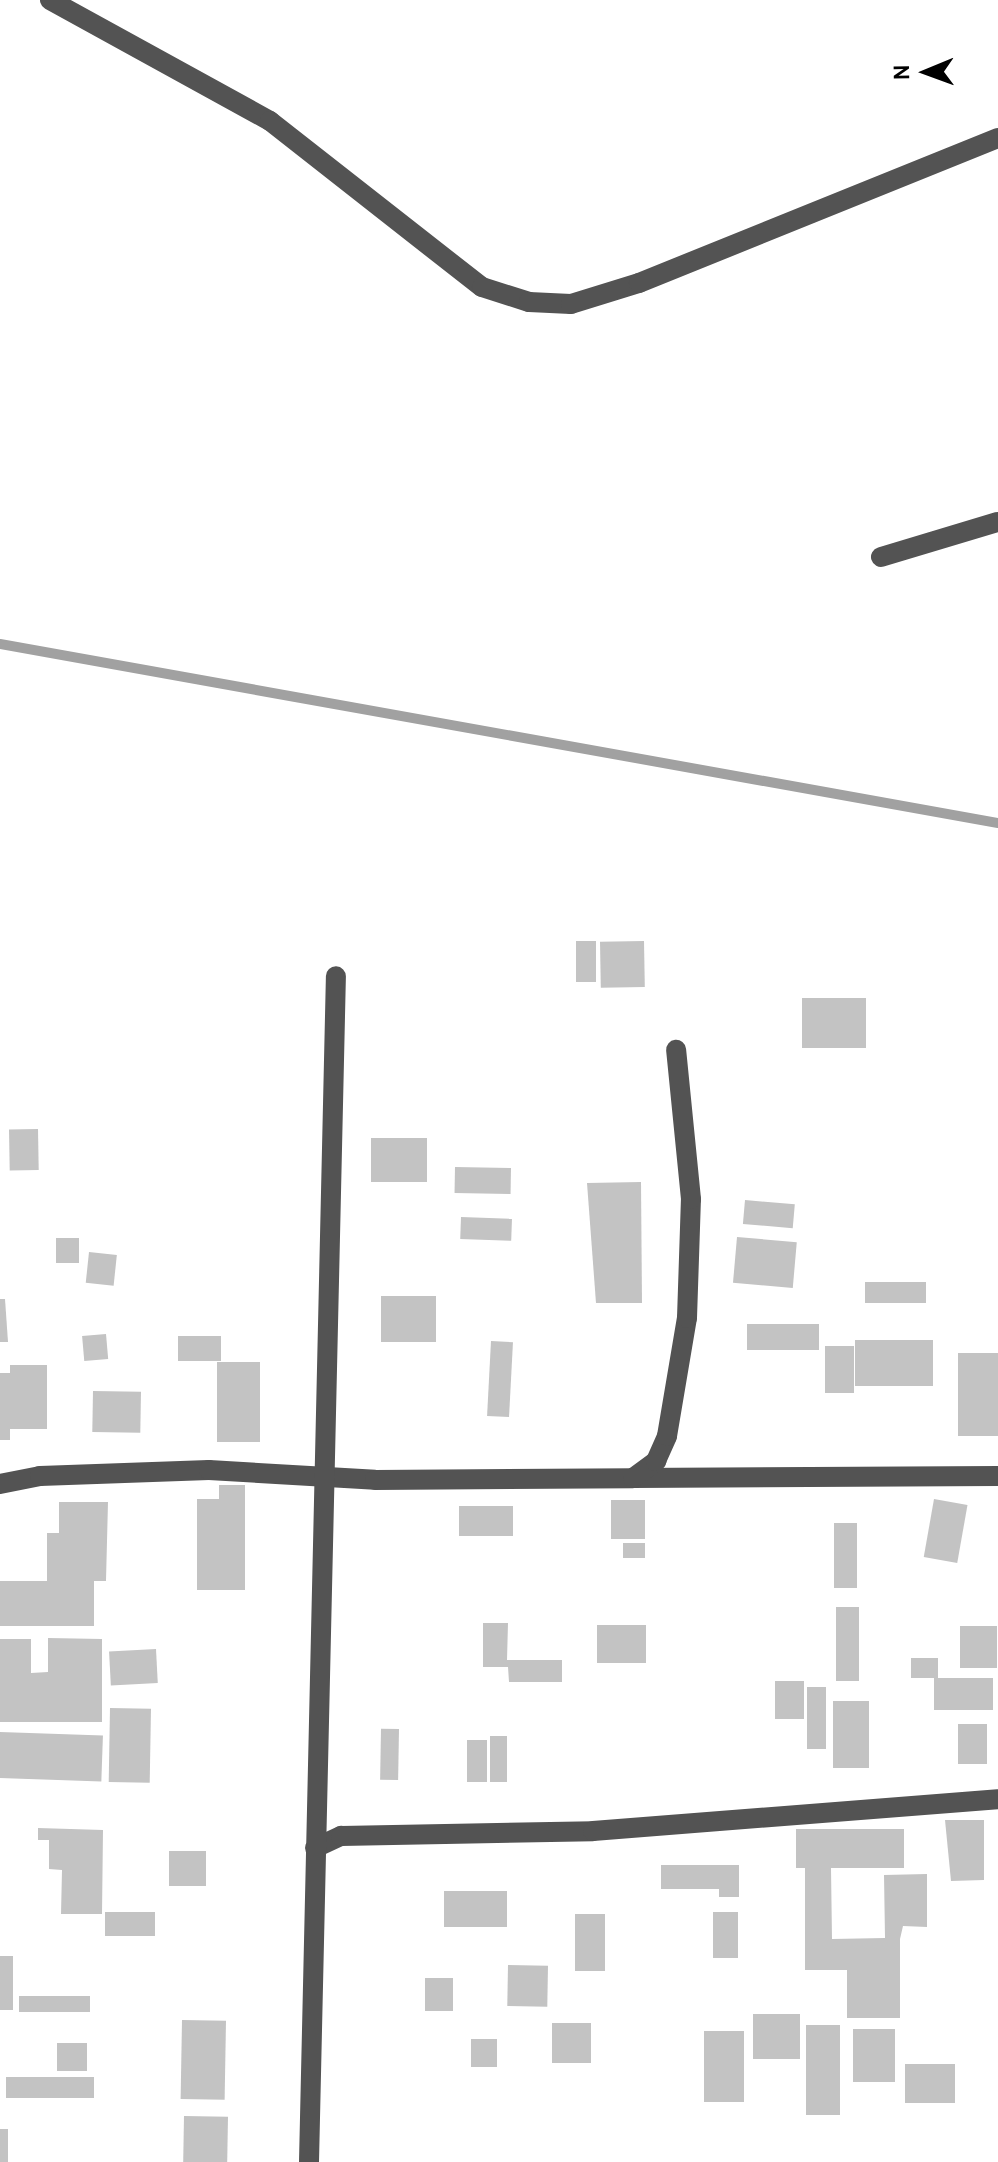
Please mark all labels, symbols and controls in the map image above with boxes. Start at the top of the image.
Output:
north arrow [886,32,966,112]
text: N [888,64,915,80]

